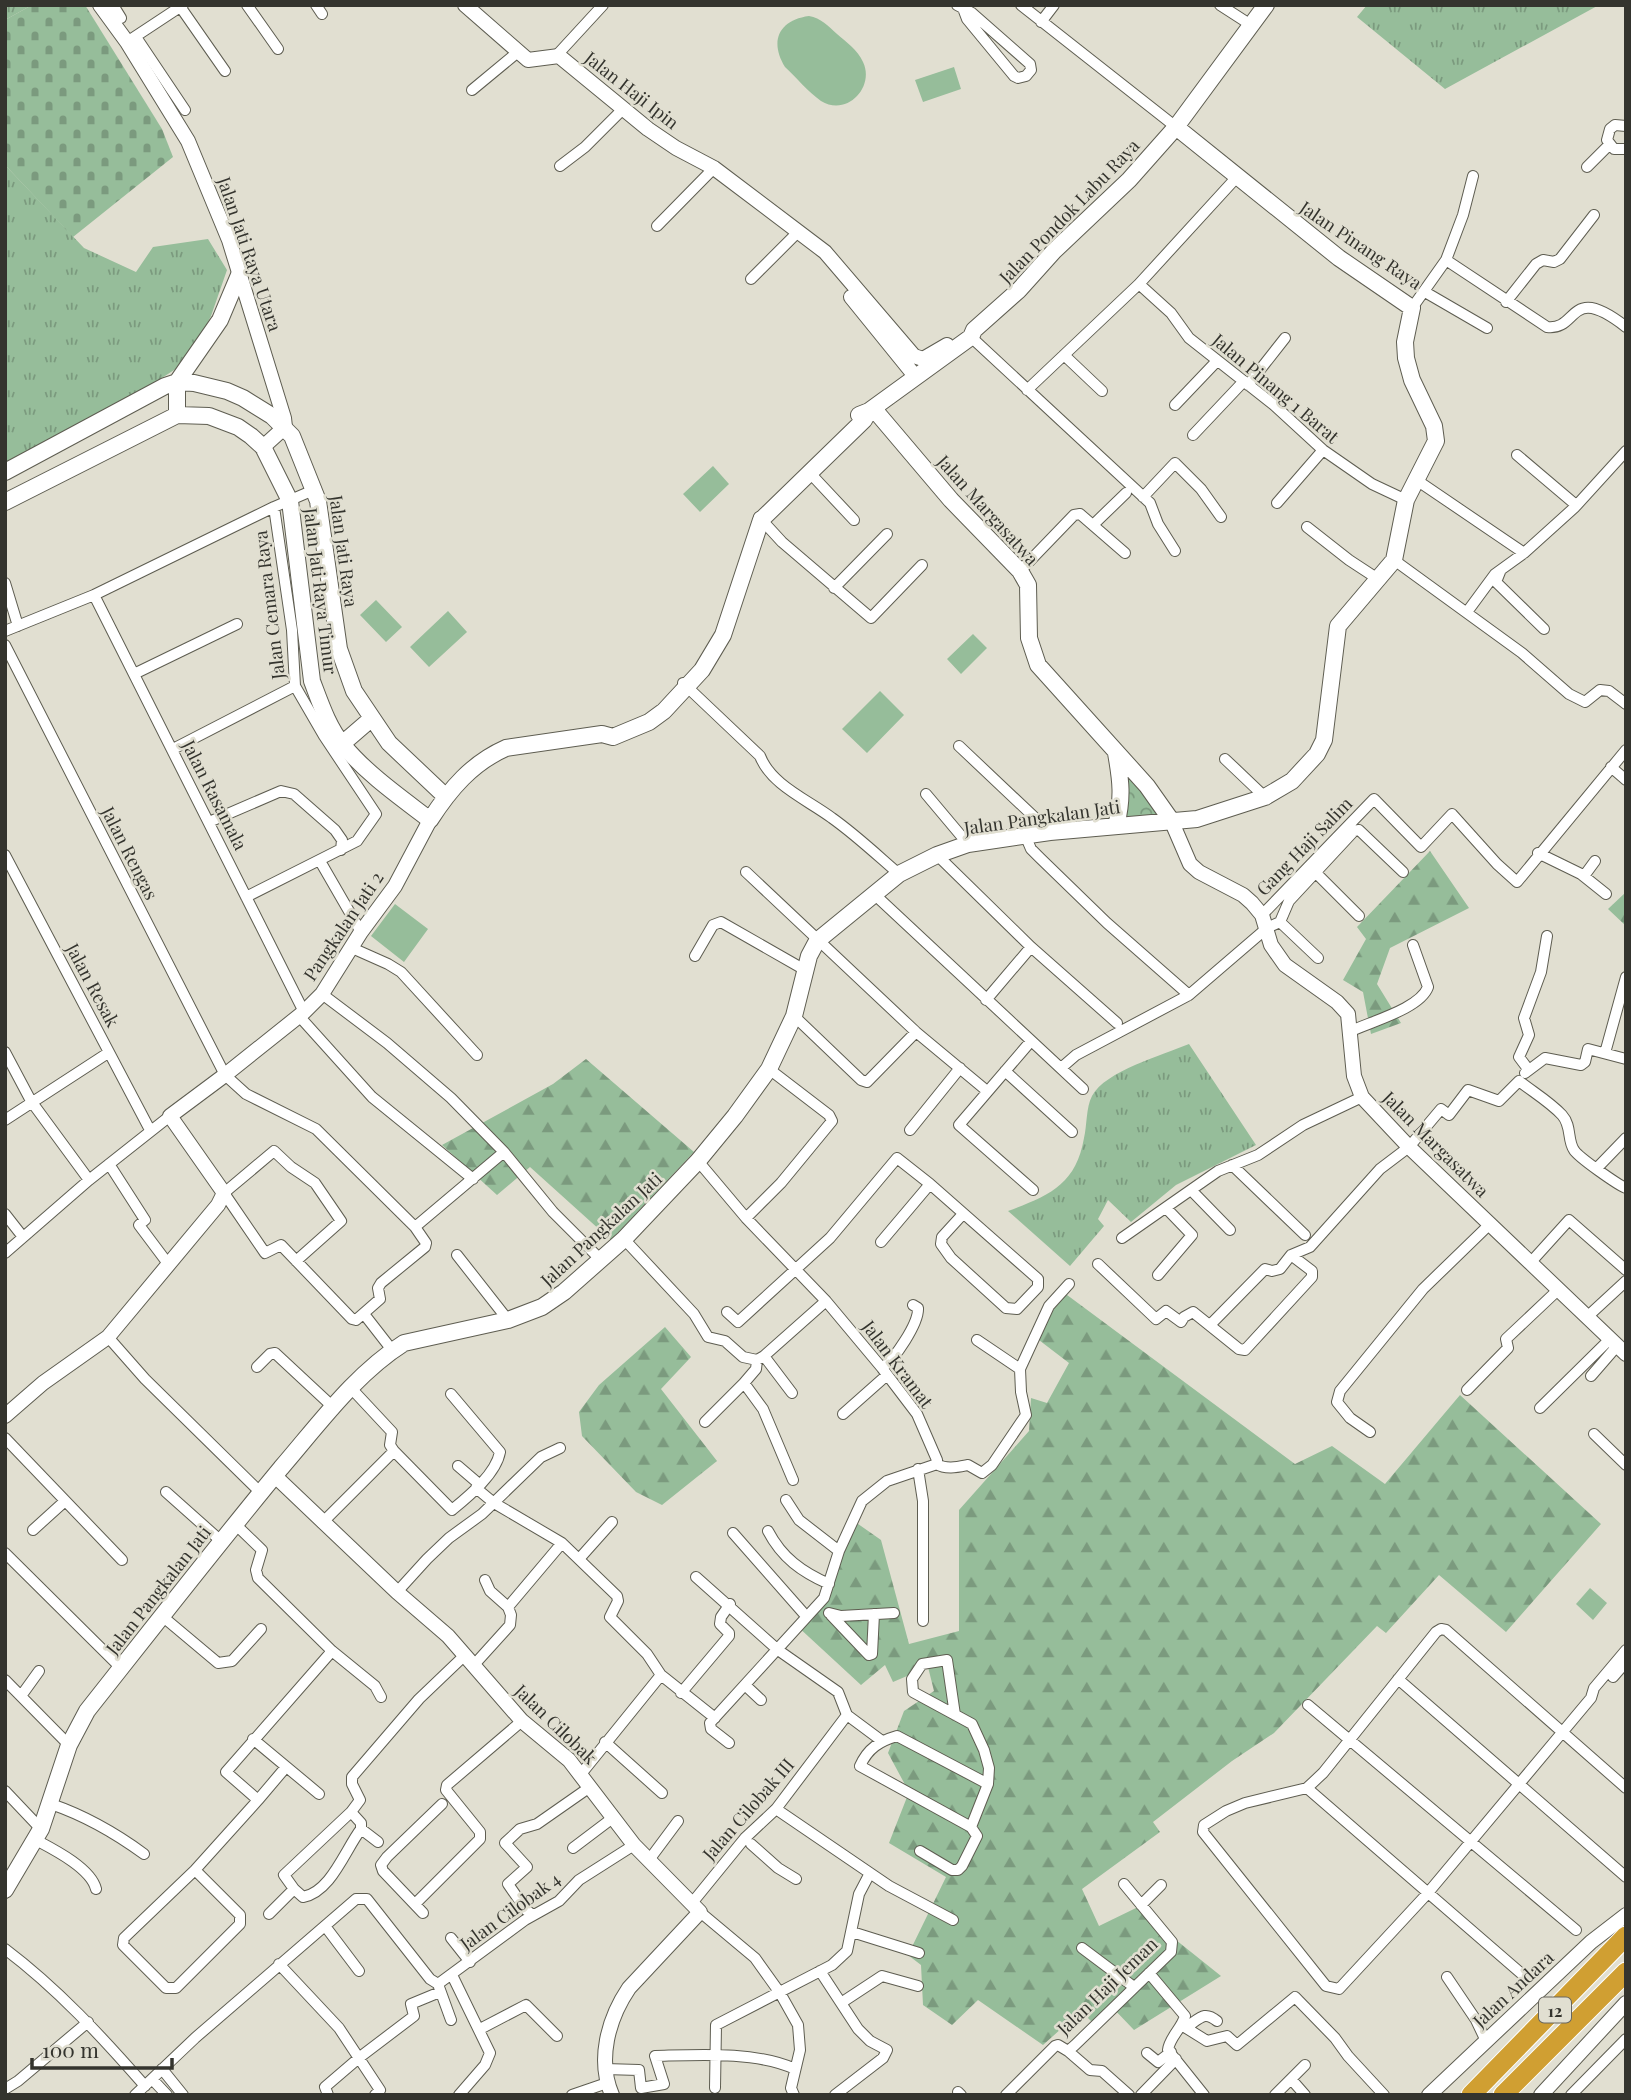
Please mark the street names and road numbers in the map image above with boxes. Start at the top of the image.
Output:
street label: Jalan Haji Ipin [579,45,684,134]
street label: Jalan Pondok Labu Raya [993,134,1144,289]
street label: Jalan Jati Raya Utara [212,173,288,334]
street label: Jalan Pinang Raya [1294,195,1427,295]
street label: Jalan Pinang 1 Barat [1207,327,1345,449]
street label: Jalan Margasatwa [931,449,1044,570]
street label: Jalan Jati Raya [324,492,364,609]
street label: Jalan Jati Raya Timur [299,505,343,676]
street label: Jalan Cemara Raya [248,529,290,682]
street label: Jalan Rasamala [177,735,253,854]
street label: Gang Haji Salim [1251,792,1357,900]
street label: Jalan Pangkalan Jati [961,794,1122,840]
street label: Jalan Rengas [96,801,164,904]
street label: Pangkalan Jati 2 [298,867,388,985]
street label: Jalan Resak [60,938,125,1031]
street label: Jalan Margasatwa [1377,1085,1494,1202]
street label: Jalan Pangkalan Jati [535,1167,667,1292]
street label: Jalan Kramat [857,1315,939,1413]
street label: Jalan Pangkalan Jati [99,1521,216,1660]
street label: Jalan Cilobak [509,1678,602,1769]
street label: Jalan Cilobak III [696,1753,799,1866]
street label: Jalan Cilobak 4 [454,1867,565,1956]
street label: Jalan Haji Jeman [1051,1932,1163,2041]
street label: Jalan Andara [1467,1946,1558,2033]
road number: 12 [1539,1998,1571,2022]

